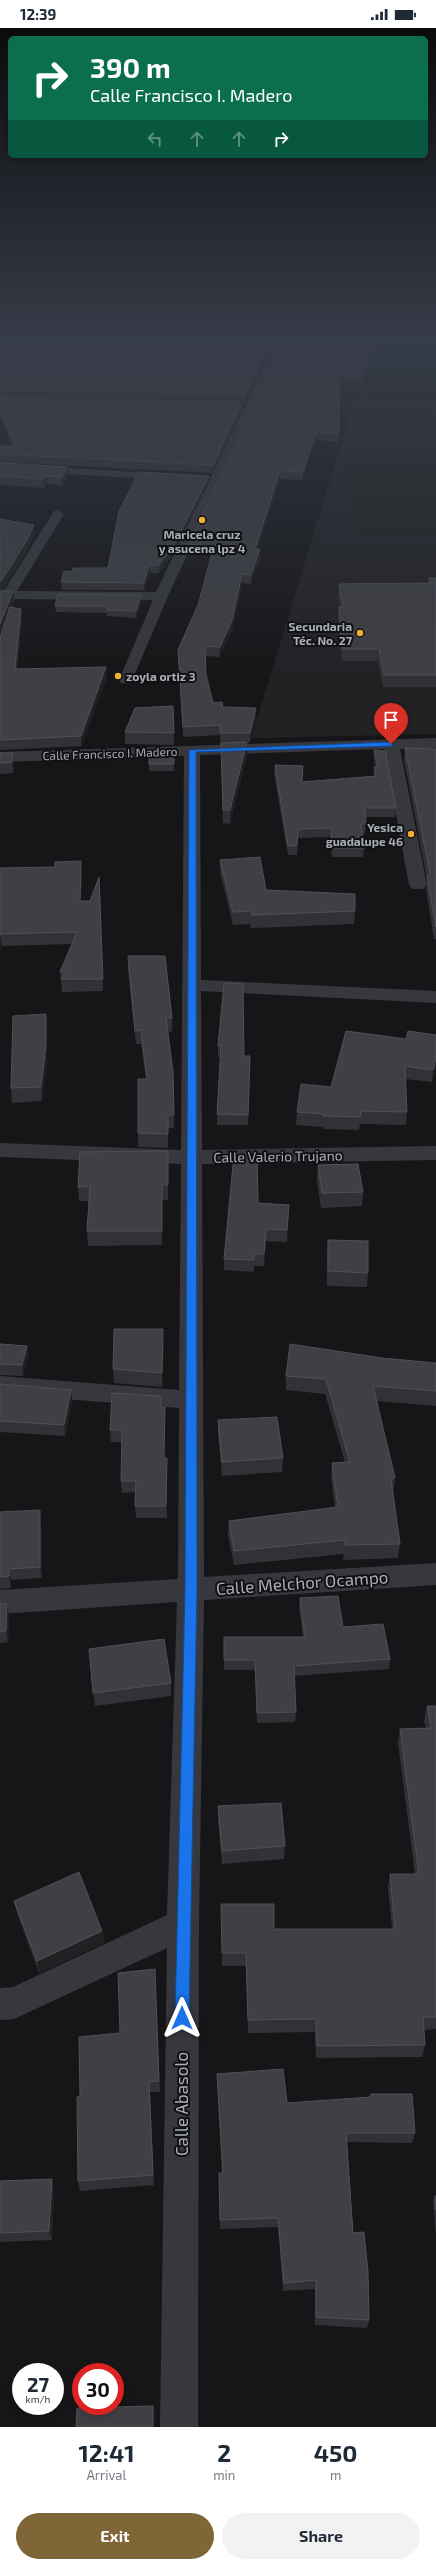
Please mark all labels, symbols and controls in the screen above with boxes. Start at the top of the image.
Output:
text: 12:39 [20,5,56,23]
text: 390 m [90,50,171,84]
icon: right [24,52,76,104]
text: Calle Francisco I. Madero [90,84,292,106]
icon: left [144,128,166,150]
icon: ahead [186,128,208,150]
icon: ahead [228,128,250,150]
icon: right [270,128,292,150]
marker: Maricela cruz y asucena lpz 4 [197,515,207,525]
place label: Maricela cruz y asucena lpz 4 [159,527,246,556]
place label: Secundaria Téc. No. 27 [288,619,353,647]
marker: Secundaria Téc. No. 27 [355,628,365,638]
place label: zoyla ortiz 3 [126,669,196,684]
marker: zoyla ortiz 3 [113,671,123,681]
pin [374,703,408,744]
icon: arrive [380,709,402,731]
street label: Calle Francisco I. Madero [42,744,178,762]
place label: Yesica guadalupe 46 [326,820,403,848]
marker: Yesica guadalupe 46 [406,829,416,839]
street label: Calle Valerio Trujano [213,1146,343,1166]
street label: Calle Melchor Ocampo [215,1566,389,1599]
position arrow [161,1997,203,2039]
street label: Calle Abasolo [171,2052,191,2156]
speed limit sign: 30 [72,2363,124,2415]
text: 27 [27,2372,49,2396]
text: km/h [26,2393,50,2405]
text: 12:41 [79,2438,135,2467]
text: 2 [217,2438,231,2467]
text: 450 [314,2438,358,2467]
text: Arrival [87,2467,126,2483]
text: min [213,2467,235,2483]
text: m [330,2467,341,2483]
button: Exit [16,2513,214,2559]
button: Share [222,2513,420,2559]

